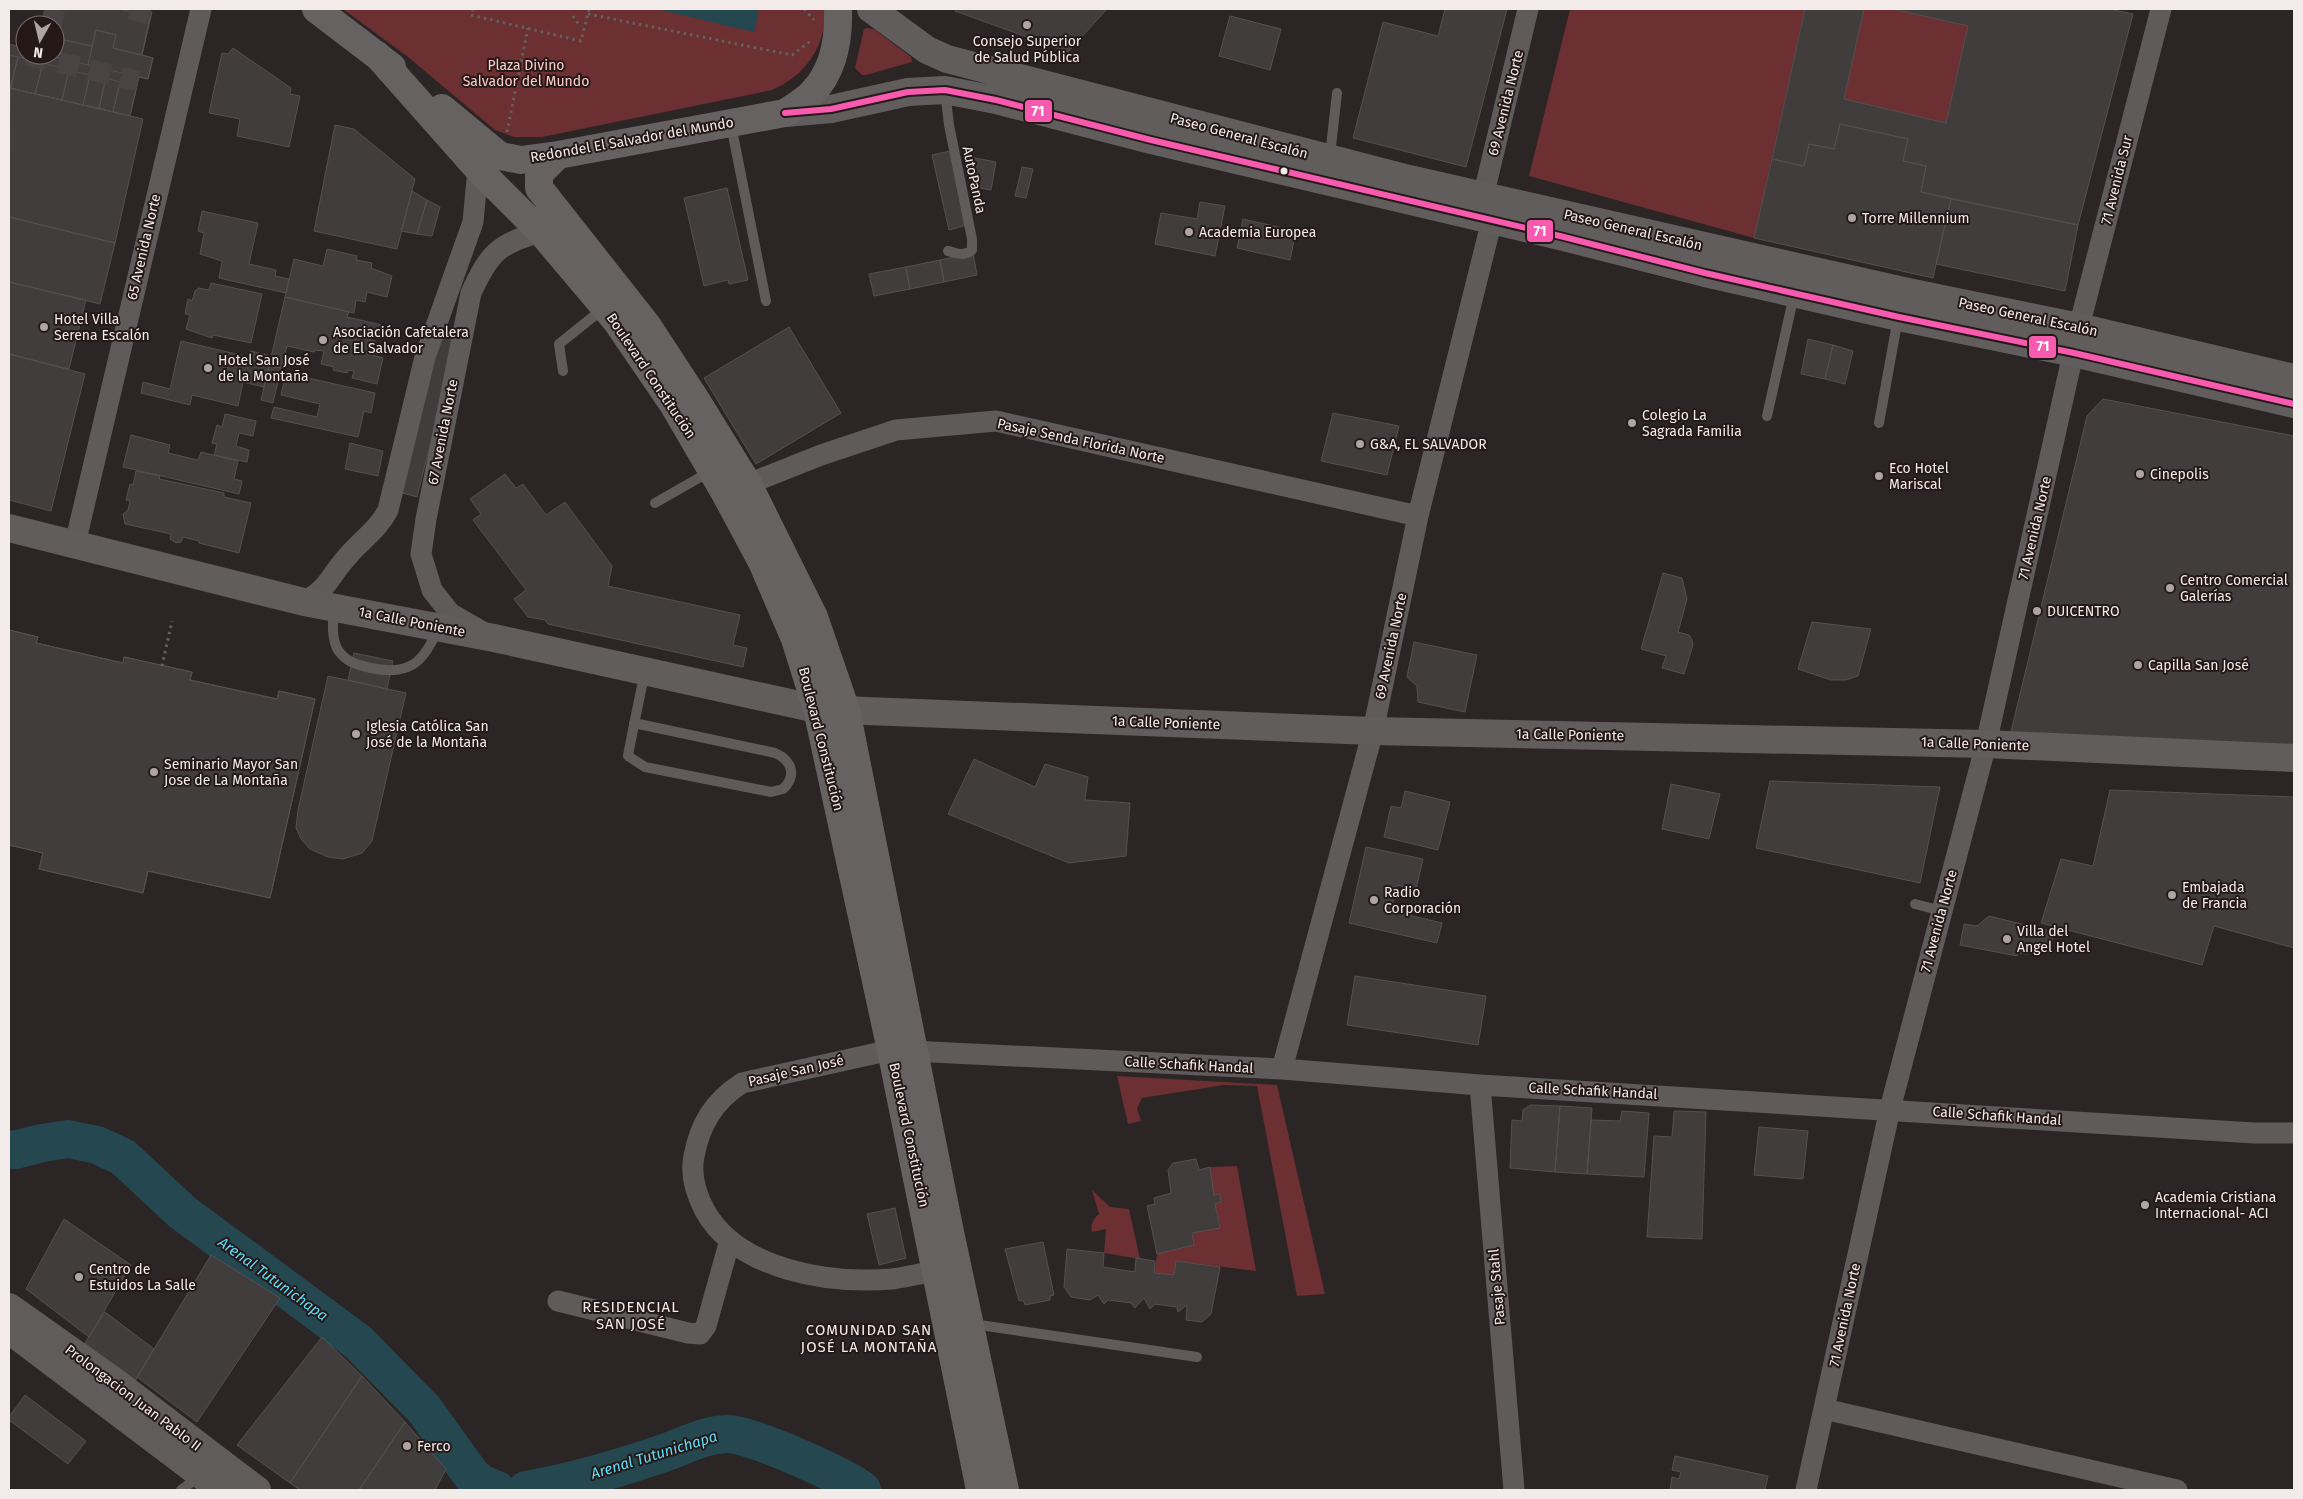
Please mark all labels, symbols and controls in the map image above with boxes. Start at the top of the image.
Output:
north arrow [15,15,65,65]
marker: Consejo Superior de Salud Pública [1021,19,1033,31]
place label: Consejo Superior de Salud Pública [973,33,1082,66]
text: N [32,43,44,61]
street label: 69 Avenida Norte [1485,48,1527,158]
park label: Plaza Divino Salvador del Mundo [463,57,589,90]
line badge: 71 [1024,99,1053,123]
text: 71 [1032,103,1044,120]
street label: Paseo General Escalón [1168,109,1310,163]
street label: Redondel El Salvador del Mundo [529,114,735,166]
street label: 71 Avenida Sur [2098,133,2136,226]
street label: AutoPanda [959,145,989,215]
unlabelled marker [1279,166,1289,176]
street label: 65 Avenida Norte [124,192,164,302]
street label: Paseo General Escalón [1562,206,1704,254]
place label: Torre Millennium [1862,210,1969,227]
marker: Torre Millennium [1846,212,1858,224]
line badge: 71 [1526,219,1554,243]
text: 71 [1534,223,1546,240]
place label: Academia Europea [1199,224,1316,241]
marker: Academia Europea [1183,226,1195,238]
street label: Paseo General Escalón [1957,294,2099,340]
street label: Boulevard Constitución [603,310,699,442]
place label: Hotel Villa Serena Escalón [54,311,150,344]
marker: Hotel Villa Serena Escalón [38,321,50,333]
place label: Asociación Cafetalera de El Salvador [333,324,469,357]
marker: Asociación Cafetalera de El Salvador [317,334,329,346]
line badge: 71 [2028,335,2057,359]
text: 71 [2037,338,2049,355]
place label: Hotel San José de la Montaña [218,352,310,385]
marker: Hotel San José de la Montaña [202,362,214,374]
street label: 67 Avenida Norte [424,378,462,486]
place label: Colegio La Sagrada Familia [1642,407,1742,440]
street label: Pasaje Senda Florida Norte [996,415,1166,467]
marker: Colegio La Sagrada Familia [1626,417,1638,429]
place label: G&A, EL SALVADOR [1370,436,1487,453]
marker: G&A, EL SALVADOR [1354,438,1366,450]
place label: Eco Hotel Mariscal [1889,460,1949,493]
place label: Cinepolis [2150,466,2209,483]
marker: Cinepolis [2134,468,2146,480]
marker: Eco Hotel Mariscal [1873,470,1885,482]
street label: 71 Avenida Norte [2015,475,2055,581]
place label: Centro Comercial Galerías [2180,572,2288,605]
marker: Centro Comercial Galerías [2164,582,2176,594]
street label: 69 Avenida Norte [1371,591,1411,701]
street label: 1a Calle Poniente [357,603,467,641]
place label: DUICENTRO [2047,603,2120,620]
marker: DUICENTRO [2031,605,2043,617]
place label: Capilla San José [2148,657,2249,674]
marker: Capilla San José [2132,659,2144,671]
street label: Boulevard Constitución [795,665,847,813]
street label: 1a Calle Poniente [1112,713,1220,733]
place label: Iglesia Católica San José de la Montaña [366,718,489,751]
street label: 1a Calle Poniente [1516,726,1624,744]
marker: Iglesia Católica San José de la Montaña [350,728,362,740]
street label: 1a Calle Poniente [1921,734,2029,754]
place label: Seminario Mayor San Jose de La Montaña [164,756,298,789]
marker: Seminario Mayor San Jose de La Montaña [148,766,160,778]
street label: 71 Avenida Norte [1917,868,1961,974]
place label: Embajada de Francia [2182,879,2247,912]
place label: Radio Corporación [1384,884,1461,917]
marker: Embajada de Francia [2166,889,2178,901]
marker: Radio Corporación [1368,894,1380,906]
place label: Villa del Angel Hotel [2017,923,2090,956]
marker: Villa del Angel Hotel [2001,933,2013,945]
street label: Pasaje San José [746,1052,846,1090]
street label: Calle Schafik Handal [1124,1053,1254,1077]
street label: Boulevard Constitución [885,1061,933,1209]
street label: Calle Schafik Handal [1528,1079,1658,1103]
street label: Calle Schafik Handal [1932,1103,2062,1129]
place label: Academia Cristiana Internacional- ACI [2155,1189,2276,1222]
marker: Academia Cristiana Internacional- ACI [2139,1199,2151,1211]
water label: Arenal Tutunichapa [214,1233,331,1325]
street label: Pasaje Stahl [1485,1248,1509,1326]
place label: Centro de Estuidos La Salle [89,1261,196,1294]
street label: 71 Avenida Norte [1826,1262,1864,1368]
marker: Centro de Estuidos La Salle [73,1271,85,1283]
district label: RESIDENCIAL SAN JOSÉ [582,1298,680,1333]
district label: COMUNIDAD SAN JOSÉ LA MONTAÑA [801,1321,937,1356]
street label: Prolongacion Juan Pablo II [62,1341,204,1455]
water label: Arenal Tutunichapa [588,1427,719,1483]
place label: Ferco [417,1438,451,1455]
marker: Ferco [401,1440,413,1452]

